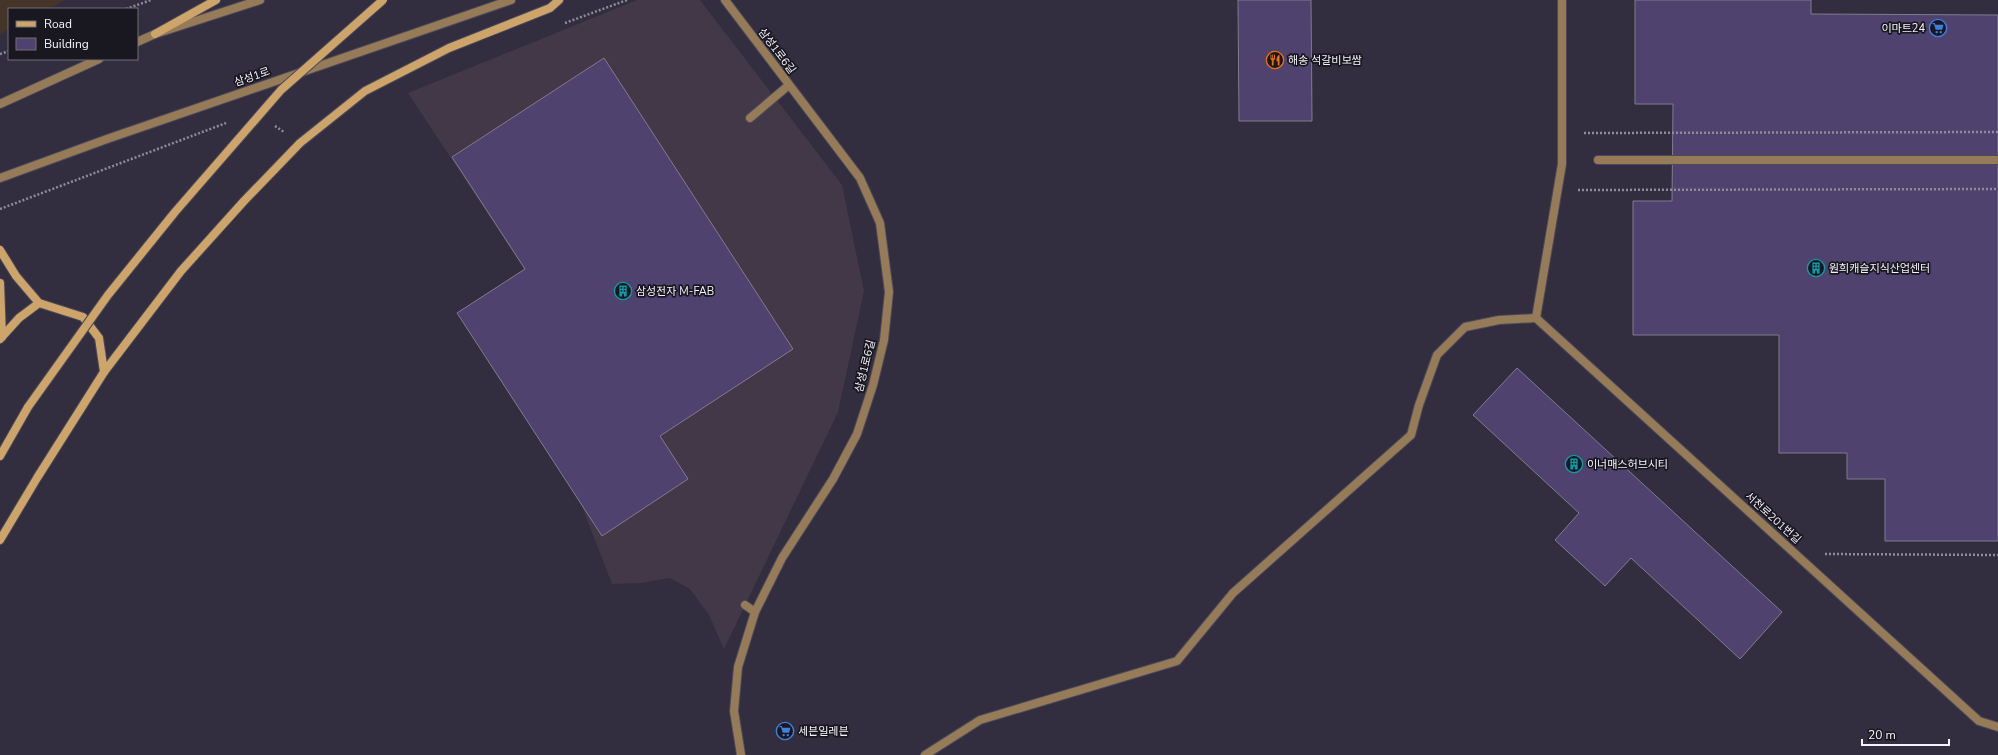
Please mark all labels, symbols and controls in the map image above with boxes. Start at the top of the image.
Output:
legend [8,8,138,60]
text: Road [44,16,72,32]
supermarket icon: 이마트24 [1928,18,1948,38]
place label: 이마트24 [1881,21,1925,36]
street label: 삼성1로6길 [755,25,799,77]
text: Building [44,36,89,52]
restaurant icon: 해송 석갈비보쌈 [1265,50,1285,70]
place label: 해송 석갈비보쌈 [1288,53,1362,68]
street label: 삼성1로 [232,64,272,90]
building icon: 원희캐슬지식산업센터 [1806,258,1826,278]
place label: 원희캐슬지식산업센터 [1829,261,1930,276]
building icon: 삼성전자 M-FAB [613,281,633,301]
place label: 삼성전자 M-FAB [636,284,714,299]
street label: 삼성1로6길 [851,338,879,394]
building icon: 이너매스허브시티 [1564,454,1584,474]
place label: 이너매스허브시티 [1587,457,1668,472]
street label: 서천로201번길 [1742,489,1804,547]
supermarket icon: 세븐일레븐 [775,721,795,741]
scale bar [1862,721,1949,747]
place label: 세븐일레븐 [798,724,849,739]
text: 20 m [1868,727,1896,743]

